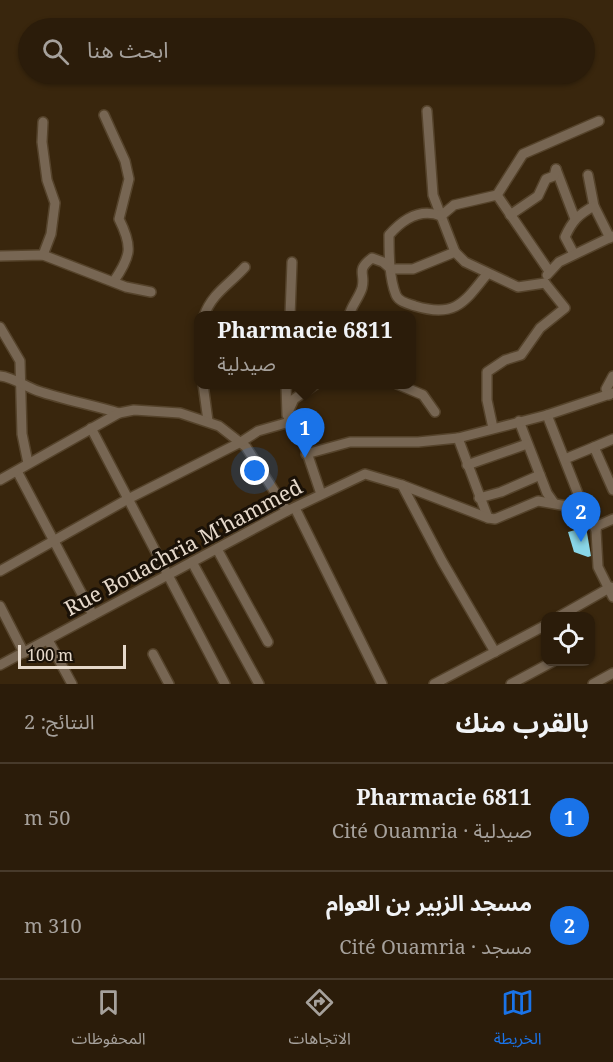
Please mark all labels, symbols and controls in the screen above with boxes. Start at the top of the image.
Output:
search box [18,18,595,84]
text: ابحث هنا [87,34,169,64]
icon: search [39,35,72,68]
popup [194,311,416,389]
text: Pharmacie 6811 [217,314,393,344]
text: صيدلية [217,350,276,377]
pin: 1 [286,408,324,458]
your location [240,456,269,485]
street label: Rue Bouachria M'hammed [59,472,307,622]
pin: 2 [562,492,600,542]
map controls [541,612,595,666]
button: locate [541,612,595,666]
scale bar [18,642,126,670]
text: 100 m [27,644,73,666]
text: بالقرب منك [455,704,589,740]
text: النتائج: 2 [24,708,95,735]
text: Pharmacie 6811 [356,781,532,811]
text: 50 m [24,804,70,831]
text: 1 [564,804,575,831]
text: صيدلية · Cité Ouamria [332,817,532,844]
text: مسجد الزبير بن العوام [326,887,532,917]
text: 310 m [24,912,82,939]
text: 2 [564,912,575,939]
text: مسجد · Cité Ouamria [339,933,532,960]
tab: المحفوظات [71,986,146,1056]
tab: الاتجاهات [288,986,351,1056]
tab: الخريطة [494,986,542,1056]

